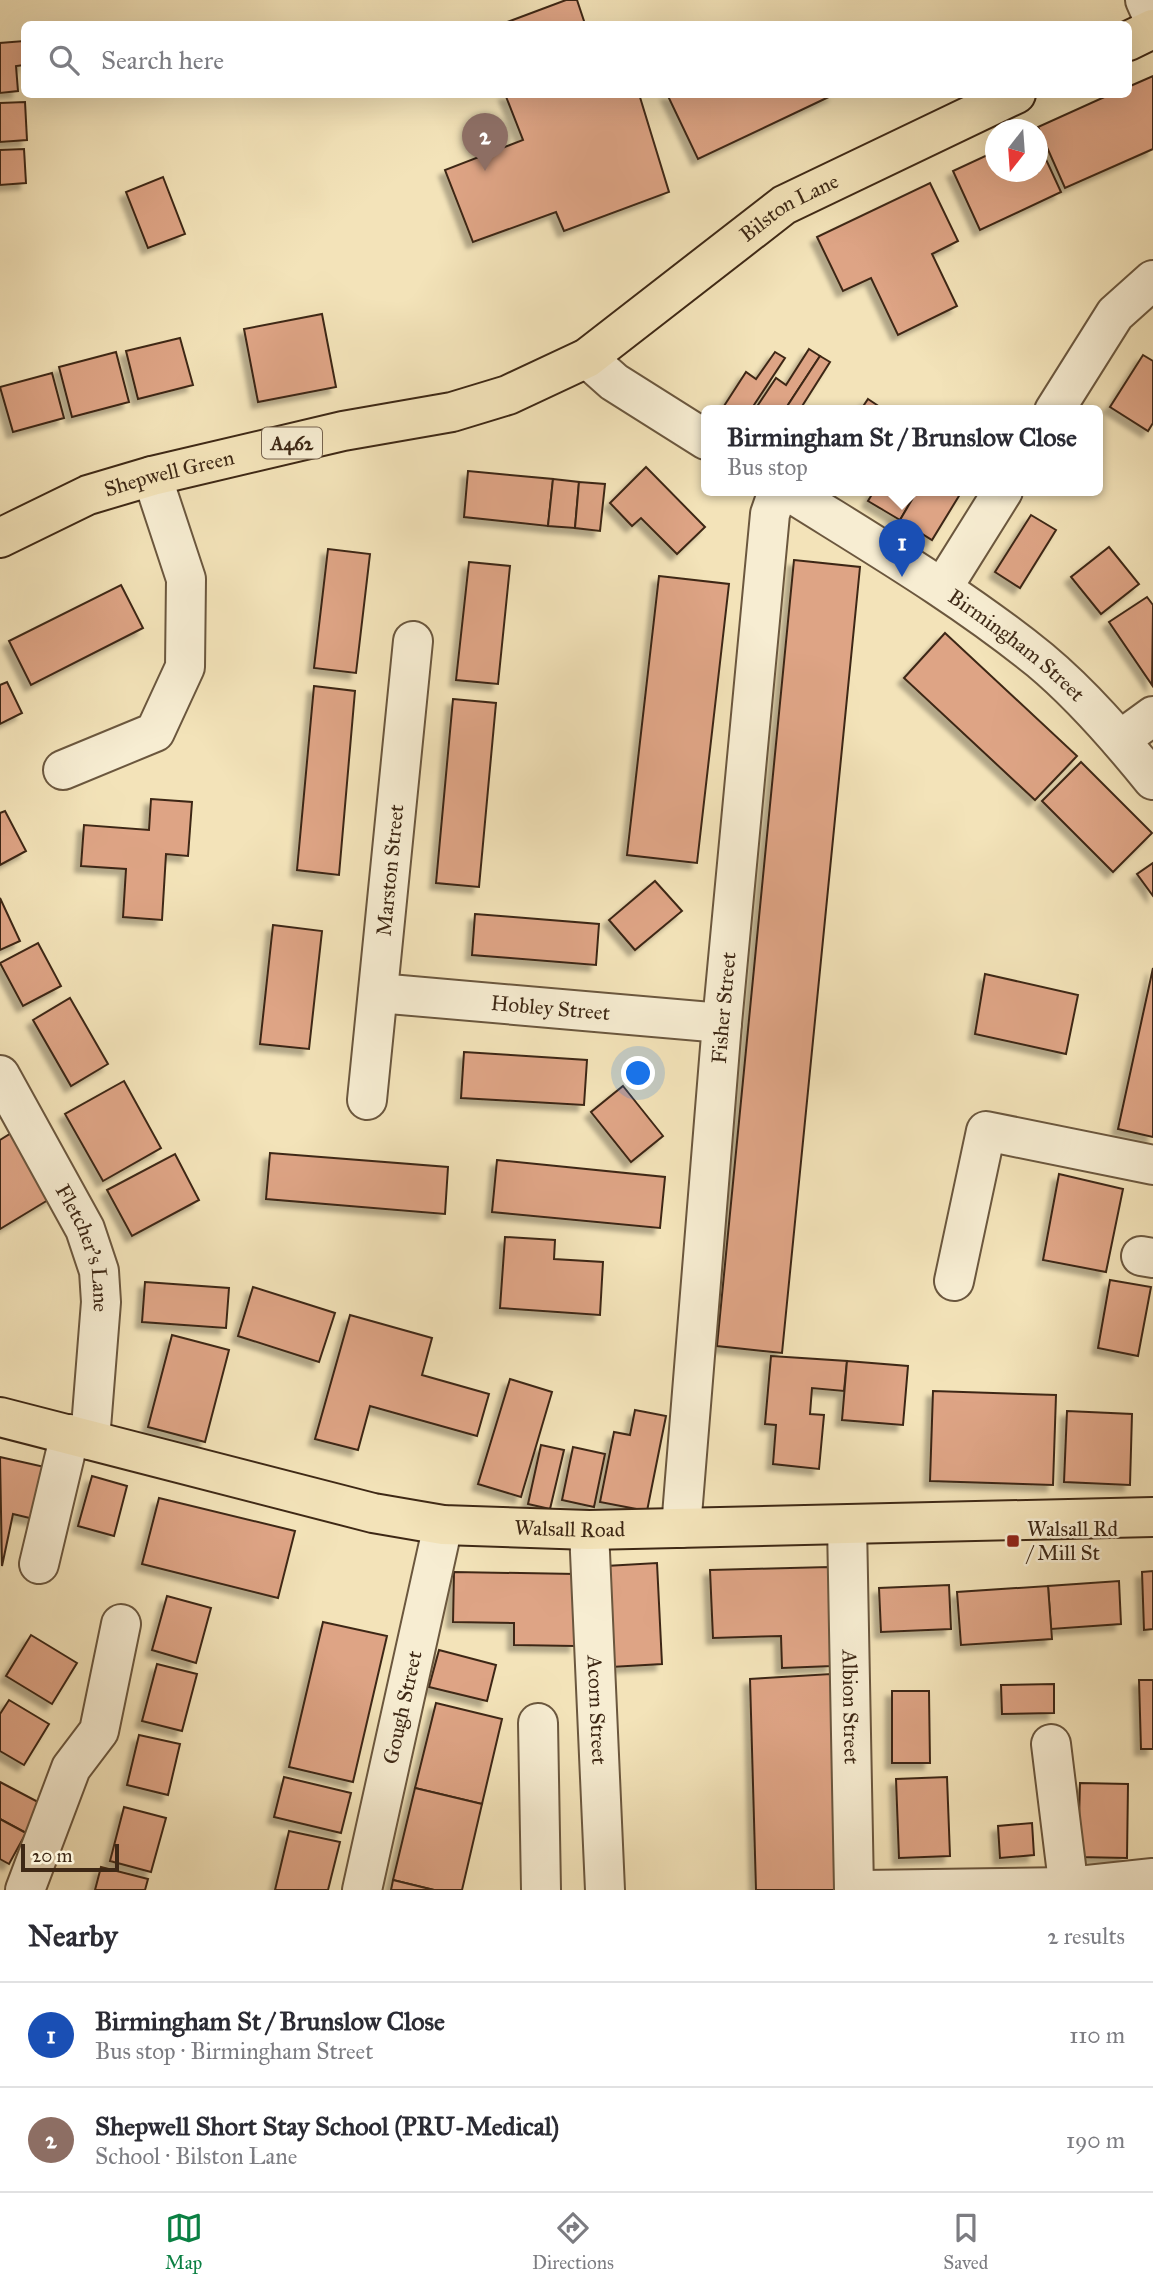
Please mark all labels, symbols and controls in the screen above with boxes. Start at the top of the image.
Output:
search box [21,21,1132,98]
icon: search [45,41,83,79]
text: Search here [101,44,224,76]
pin: 2 [462,113,508,171]
north arrow [985,119,1048,182]
street label: Bilston Lane [735,168,843,247]
popup [701,405,1103,496]
text: Birmingham St / Brunslow Close [727,421,1077,453]
road number: A462 [262,428,322,458]
street label: Shepwell Green [101,444,237,502]
text: Bus stop [727,453,808,481]
pin: 1 [879,519,925,577]
street label: Birmingham Street [943,583,1091,708]
street label: Marston Street [370,802,410,937]
street label: Fisher Street [706,950,742,1065]
street label: Hobley Street [490,990,612,1026]
your location [621,1056,655,1090]
street label: Fletcher's Lane [50,1180,114,1313]
street label: Walsall Road [514,1514,626,1543]
place label: Walsall Rd / Mill St [1025,1516,1119,1566]
marker: Walsall Rd / Mill St [1005,1533,1021,1549]
street label: Gough Street [377,1648,428,1767]
street label: Albion Street [836,1648,865,1765]
street label: Acorn Street [582,1654,612,1766]
scale bar [21,1841,119,1873]
text: 20 m [32,1844,73,1867]
text: Nearby [28,1918,118,1954]
text: 2 results [1047,1922,1125,1950]
text: Birmingham St / Brunslow Close [95,2005,445,2037]
text: 1 [46,2021,56,2049]
text: 110 m [1069,2021,1125,2049]
text: Bus stop · Birmingham Street [95,2037,373,2065]
text: Shepwell Short Stay School (PRU-Medical) [95,2110,559,2142]
text: 2 [45,2126,57,2154]
text: 190 m [1066,2126,1125,2154]
text: School · Bilston Lane [95,2142,297,2170]
tab: Map [165,2209,203,2274]
tab: Directions [532,2209,614,2274]
tab: Saved [943,2209,988,2274]

